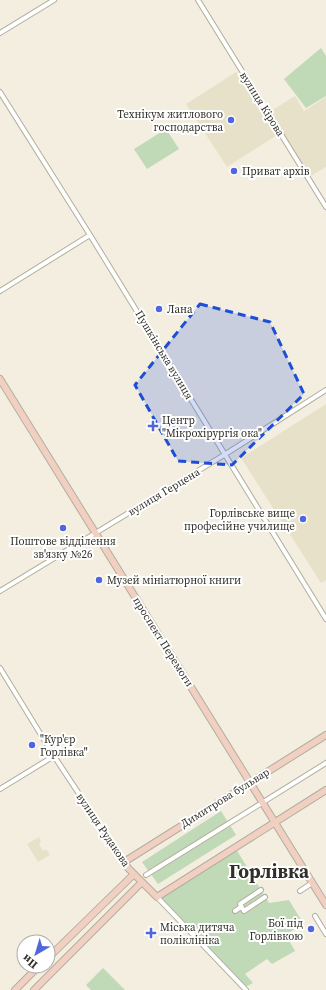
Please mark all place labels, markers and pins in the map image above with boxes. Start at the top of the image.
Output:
place label: Технікум житлового господарства [117,107,223,135]
marker: Технікум житлового господарства [226,115,236,125]
place label: Приват архів [242,164,310,179]
marker: Приват архів [229,166,239,176]
place label: Лана [167,302,193,317]
marker: Лана [154,304,164,314]
place label: Центр "Мікрохірургія ока" [162,413,262,441]
marker: Центр "Мікрохірургія ока" [147,420,159,432]
place label: Горлівське вище професійне училище [184,506,295,534]
marker: Горлівське вище професійне училище [298,514,308,524]
marker: Поштове відділення зв'язку №26 [58,523,68,533]
place label: Поштове відділення зв'язку №26 [10,534,116,562]
place label: Музей мініатюрної книги [107,573,241,588]
marker: Музей мініатюрної книги [94,575,104,585]
place label: "Кур'єр Горлівка" [40,732,88,760]
marker: "Кур'єр Горлівка" [27,740,37,750]
place label: Бої під Горлівкою [249,916,303,944]
place label: Міська дитяча поліклініка [160,920,235,948]
marker: Бої під Горлівкою [306,924,316,934]
marker: Міська дитяча поліклініка [145,927,157,939]

